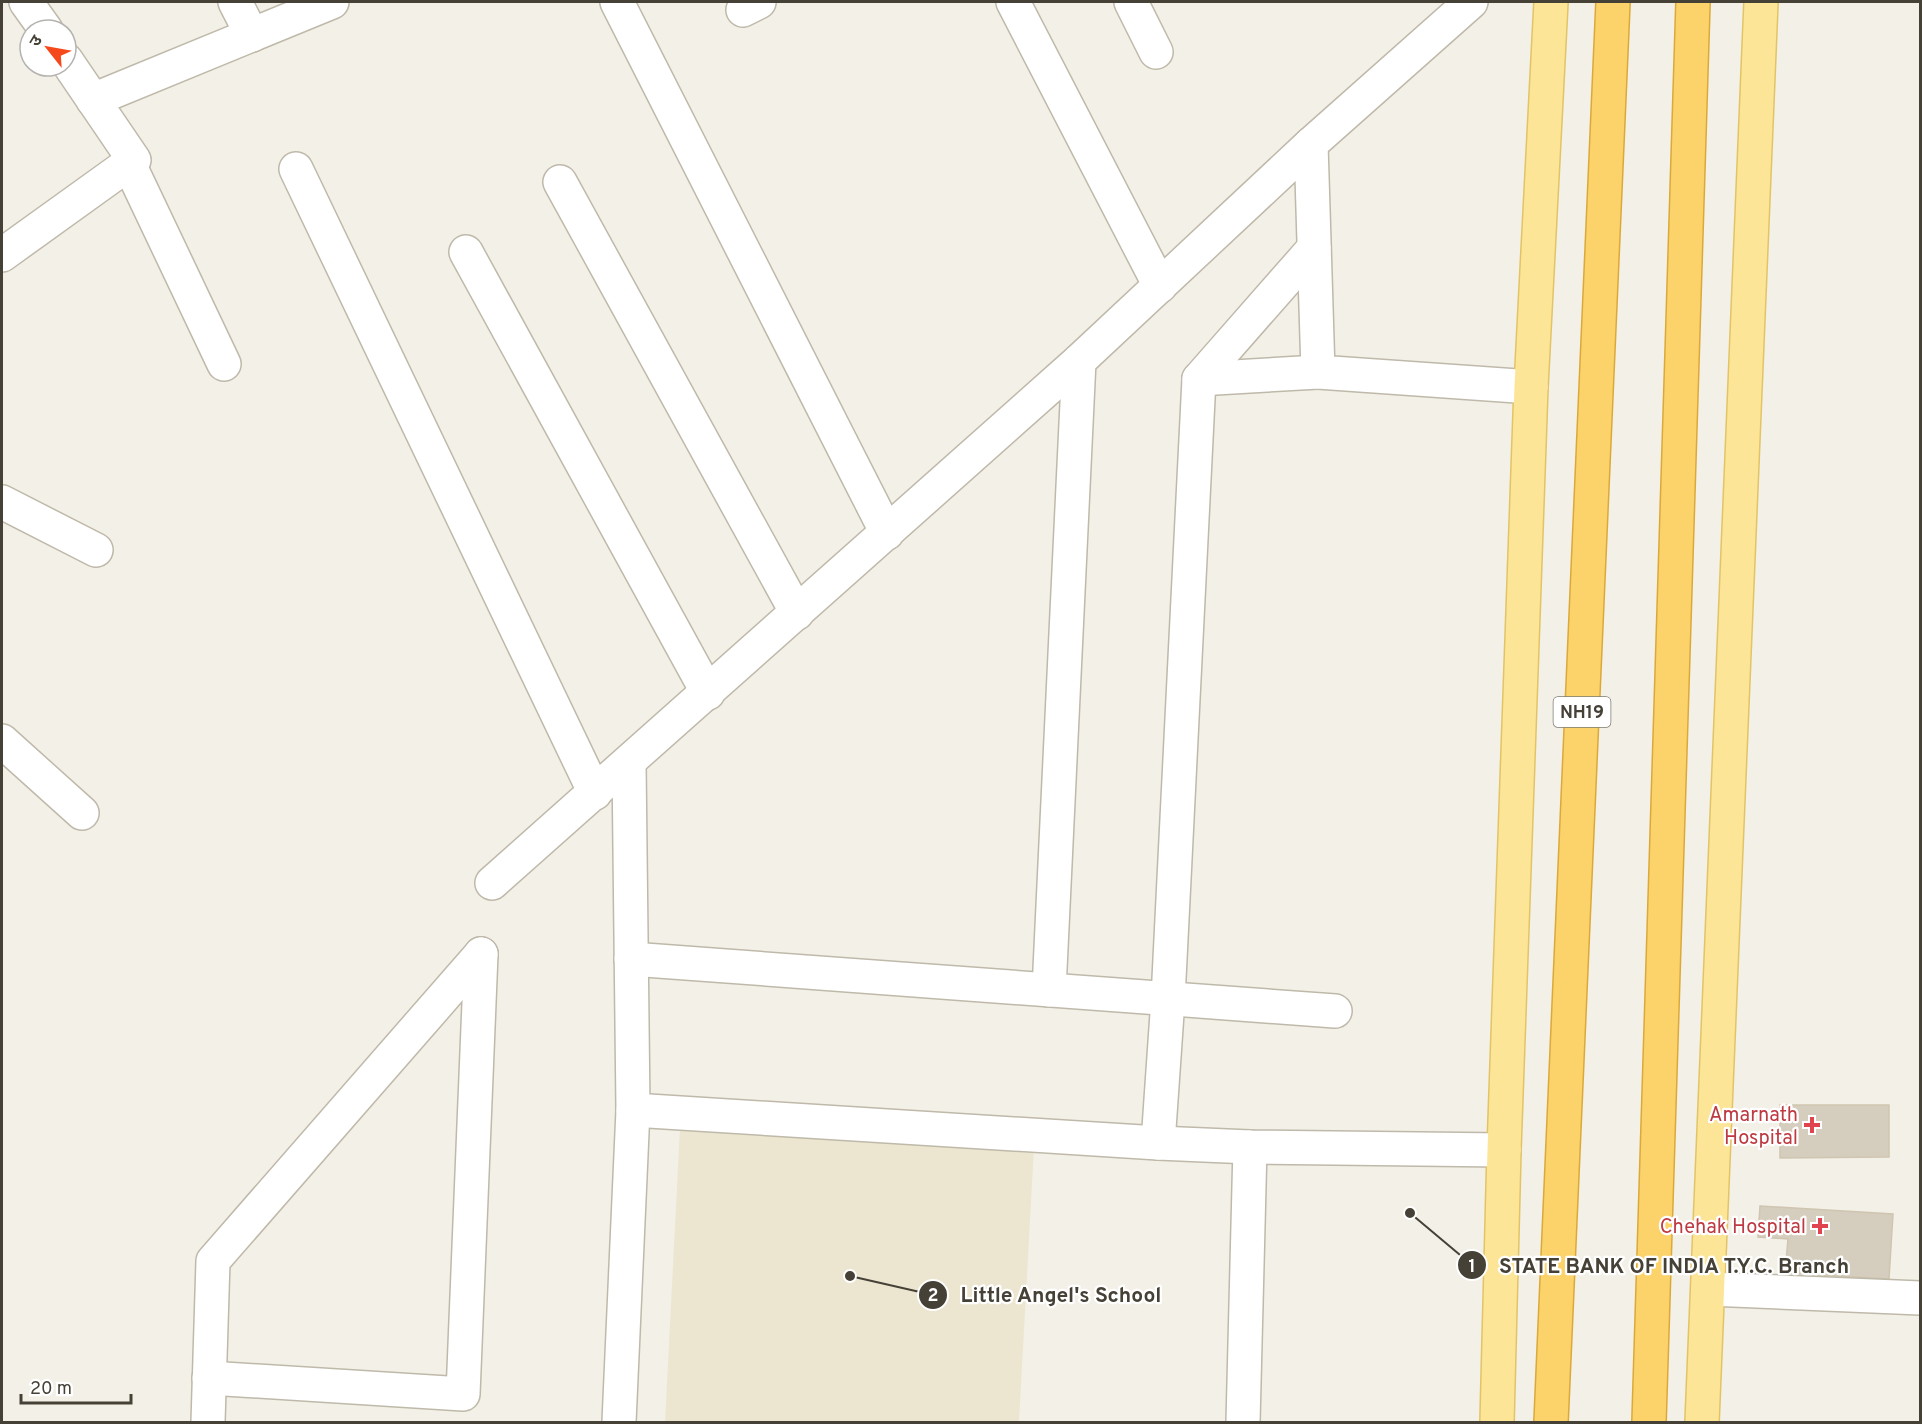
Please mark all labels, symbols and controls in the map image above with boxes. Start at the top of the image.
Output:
north arrow [18,18,78,78]
text: उ [26,32,48,50]
road number: NH19 [1554,697,1610,727]
place label: Amarnath Hospital [1709,1103,1798,1152]
marker: Amarnath Hospital [1803,1116,1821,1134]
place label: Chehak Hospital [1660,1215,1806,1241]
marker: Chehak Hospital [1811,1217,1829,1235]
callout: STATE BANK OF INDIA T.Y.C. Branch [1457,1246,1862,1285]
text: STATE BANK OF INDIA T.Y.C. Branch [1499,1254,1849,1281]
text: 1 [1468,1256,1476,1279]
callout: Little Angel's School [918,1275,1174,1314]
text: Little Angel's School [961,1283,1161,1310]
text: 2 [927,1285,939,1308]
scale bar [21,1367,130,1405]
text: 20 m [30,1378,72,1401]

